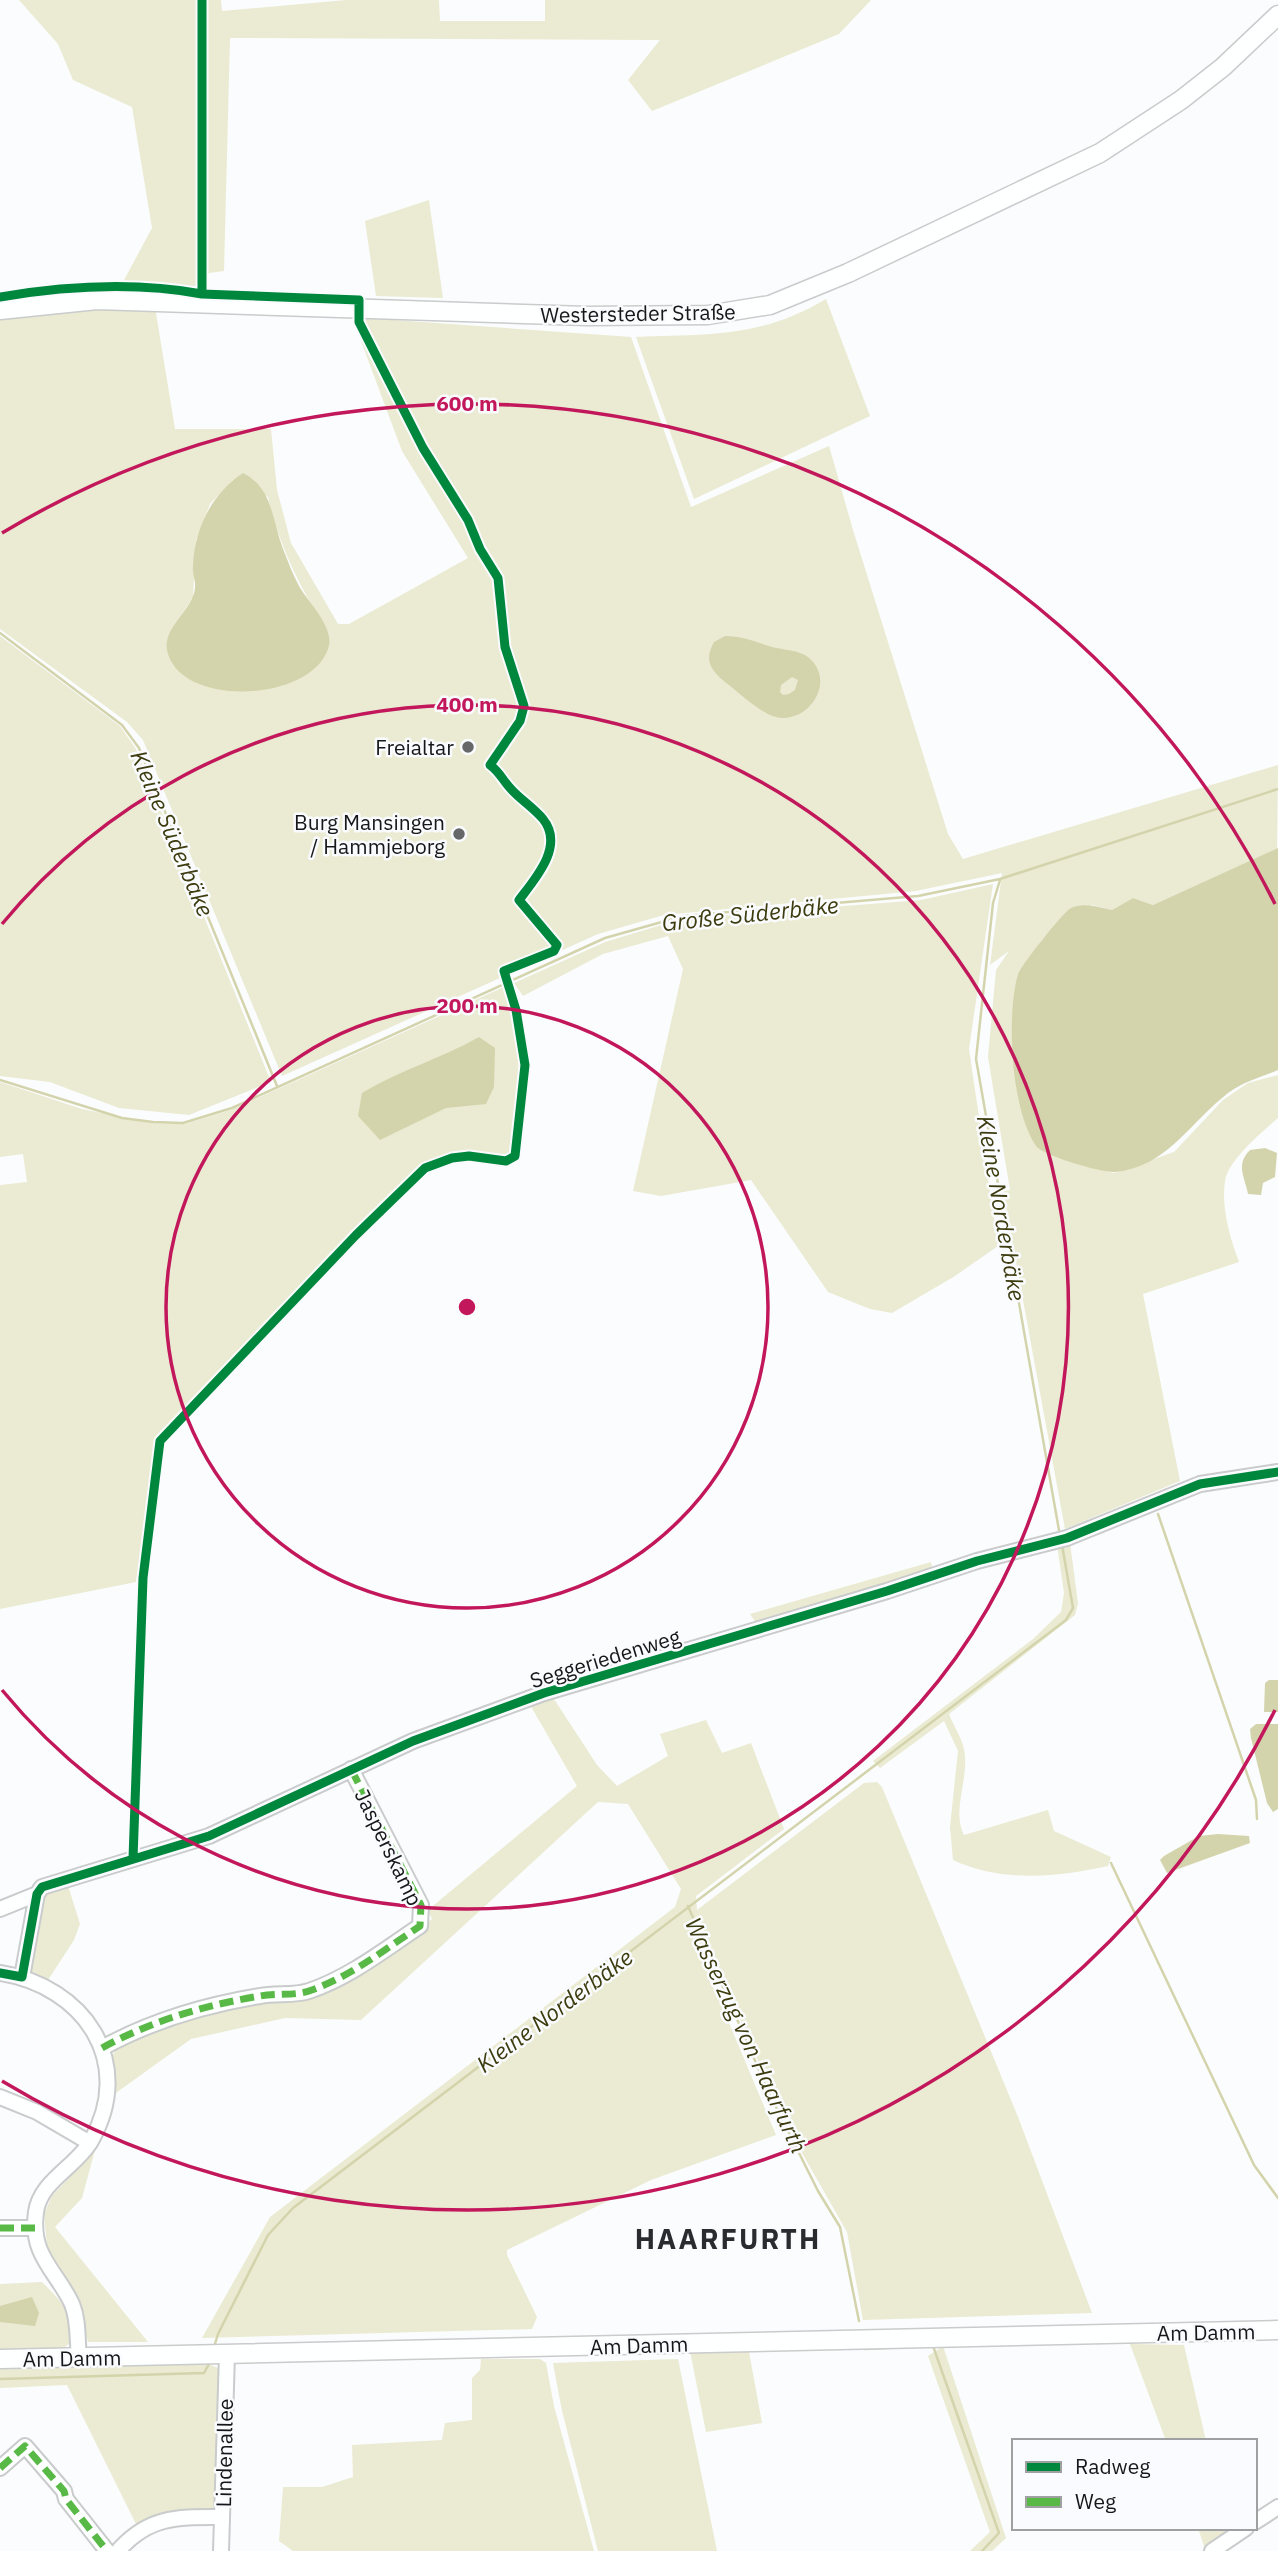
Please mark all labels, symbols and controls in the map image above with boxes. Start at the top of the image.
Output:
street label: Westersteder Straße [540,297,736,329]
text: 600 m [436,389,498,417]
text: 400 m [436,690,498,718]
place label: Freialtar [375,733,454,761]
marker: Freialtar [460,739,476,755]
water label: Kleine Süderbäke [124,745,222,921]
place label: Burg Mansingen / Hammjeborg [294,808,445,860]
marker: Burg Mansingen / Hammjeborg [451,826,467,842]
water label: Große Süderbäke [660,889,840,937]
text: 200 m [436,991,498,1019]
water label: Kleine Norderbäke [971,1113,1033,1303]
centre of rings [455,1295,479,1319]
street label: Seggeriedenweg [526,1622,684,1694]
street label: Jasperskamp [349,1784,429,1910]
water label: Wasserzug von Haarfurth [679,1912,815,2158]
water label: Kleine Norderbäke [470,1941,638,2079]
district label: HAARFURTH [635,2220,821,2257]
street label: Am Damm [1156,2317,1256,2347]
street label: Am Damm [589,2329,689,2361]
street label: Am Damm [22,2343,122,2373]
street label: Lindenallee [209,2398,239,2508]
legend [1012,2439,1257,2530]
text: Radweg [1075,2452,1150,2480]
text: Weg [1075,2487,1116,2515]

